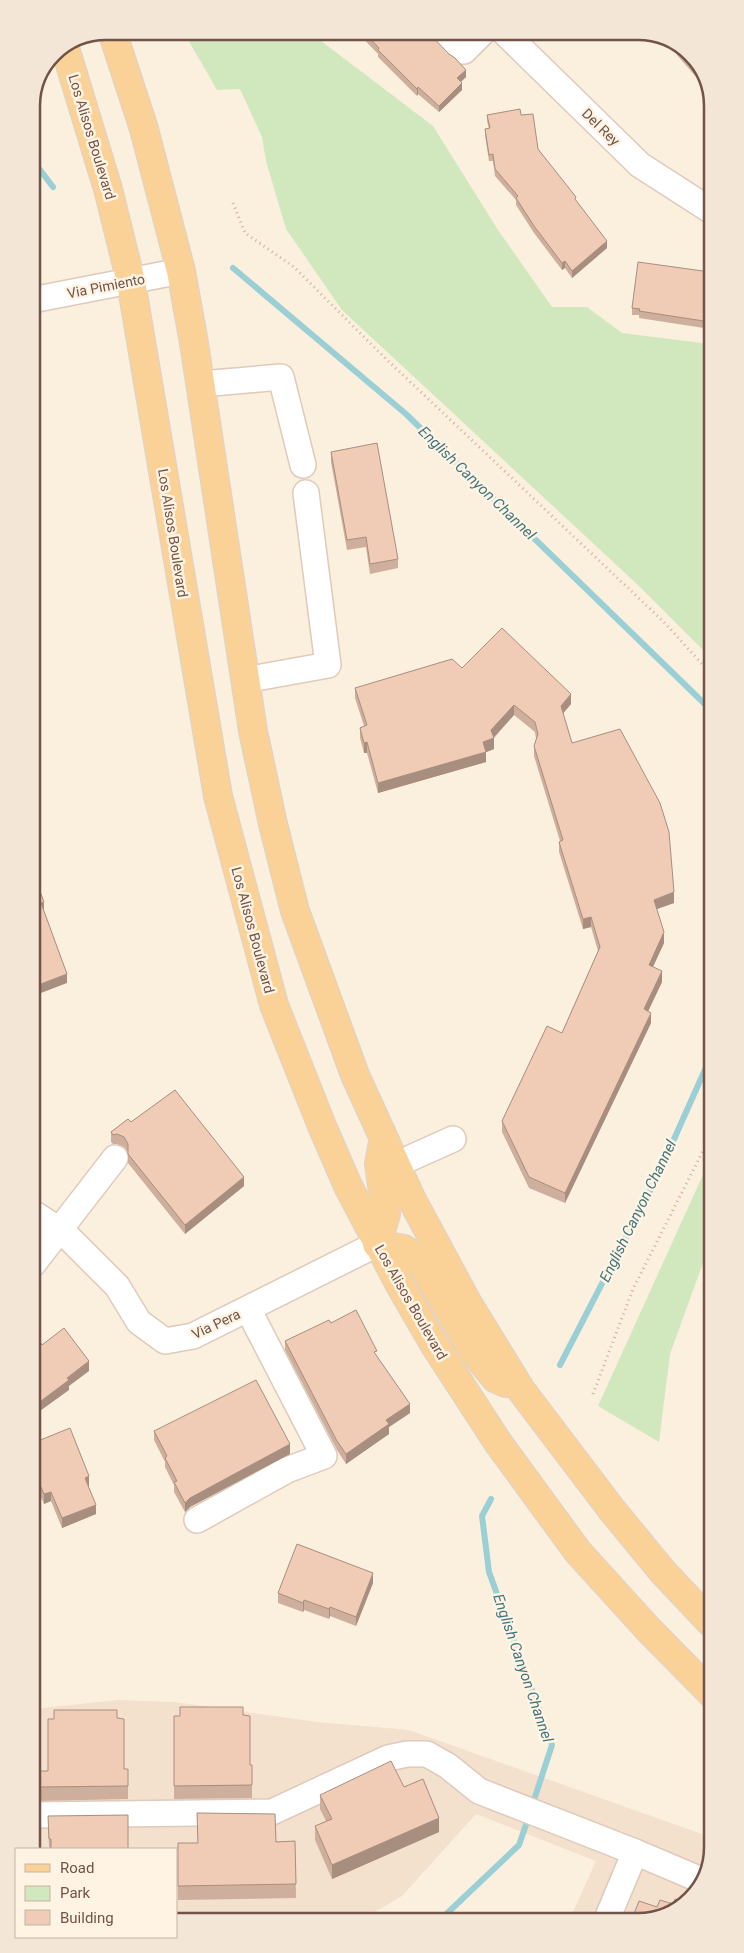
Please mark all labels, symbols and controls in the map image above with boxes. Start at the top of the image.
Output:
street label: Los Alisos Boulevard [65,72,119,202]
street label: Del Rey [579,105,623,149]
street label: Via Pimiento [66,271,146,301]
water label: English Canyon Channel [415,422,540,544]
street label: Los Alisos Boulevard [155,468,191,598]
street label: Los Alisos Boulevard [228,865,278,995]
water label: English Canyon Channel [596,1137,680,1285]
street label: Los Alisos Boulevard [372,1242,450,1362]
street label: Via Pera [189,1306,243,1342]
water label: English Canyon Channel [489,1591,557,1745]
legend [15,1848,178,1938]
text: Road [60,1859,94,1877]
text: Park [60,1884,91,1902]
text: Building [60,1909,114,1927]

